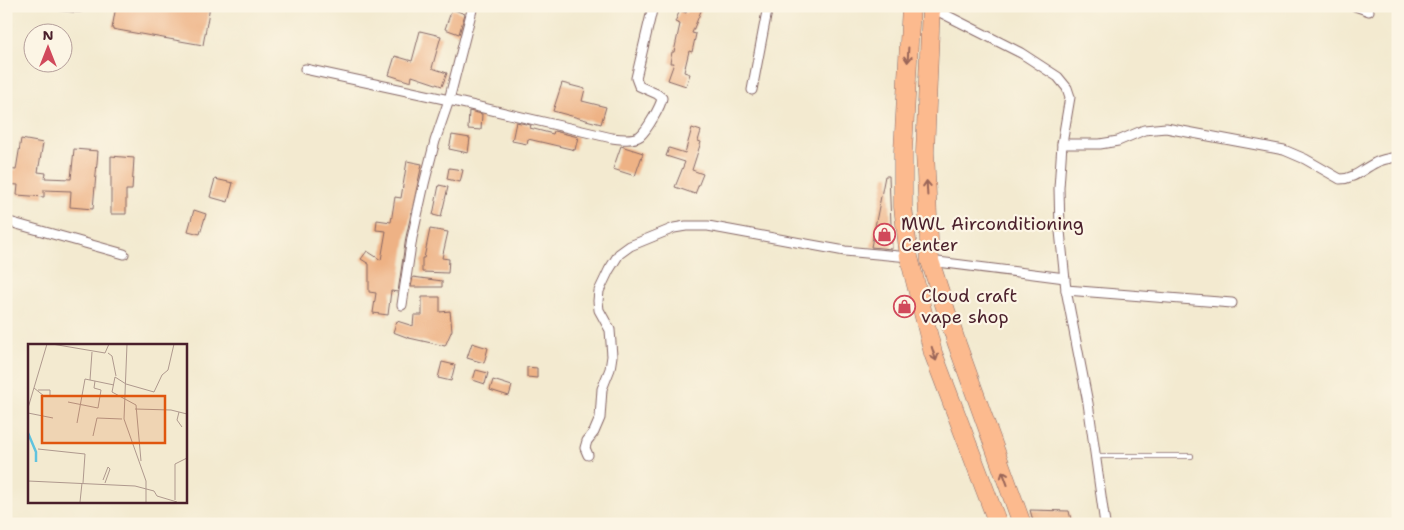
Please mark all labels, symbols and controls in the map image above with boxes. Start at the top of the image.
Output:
north arrow [22,22,72,72]
text: N [42,26,54,44]
one-way arrow [904,47,913,63]
one-way arrow [922,181,931,197]
place label: MWL Airconditioning Center [901,212,1084,257]
shop icon: MWL Airconditioning Center [873,222,897,246]
place label: Cloud craft vape shop [921,284,1017,329]
shop icon: Cloud craft vape shop [893,294,917,318]
inset map [28,344,186,502]
one-way arrow [929,345,939,361]
one-way arrow [1000,471,1009,486]

